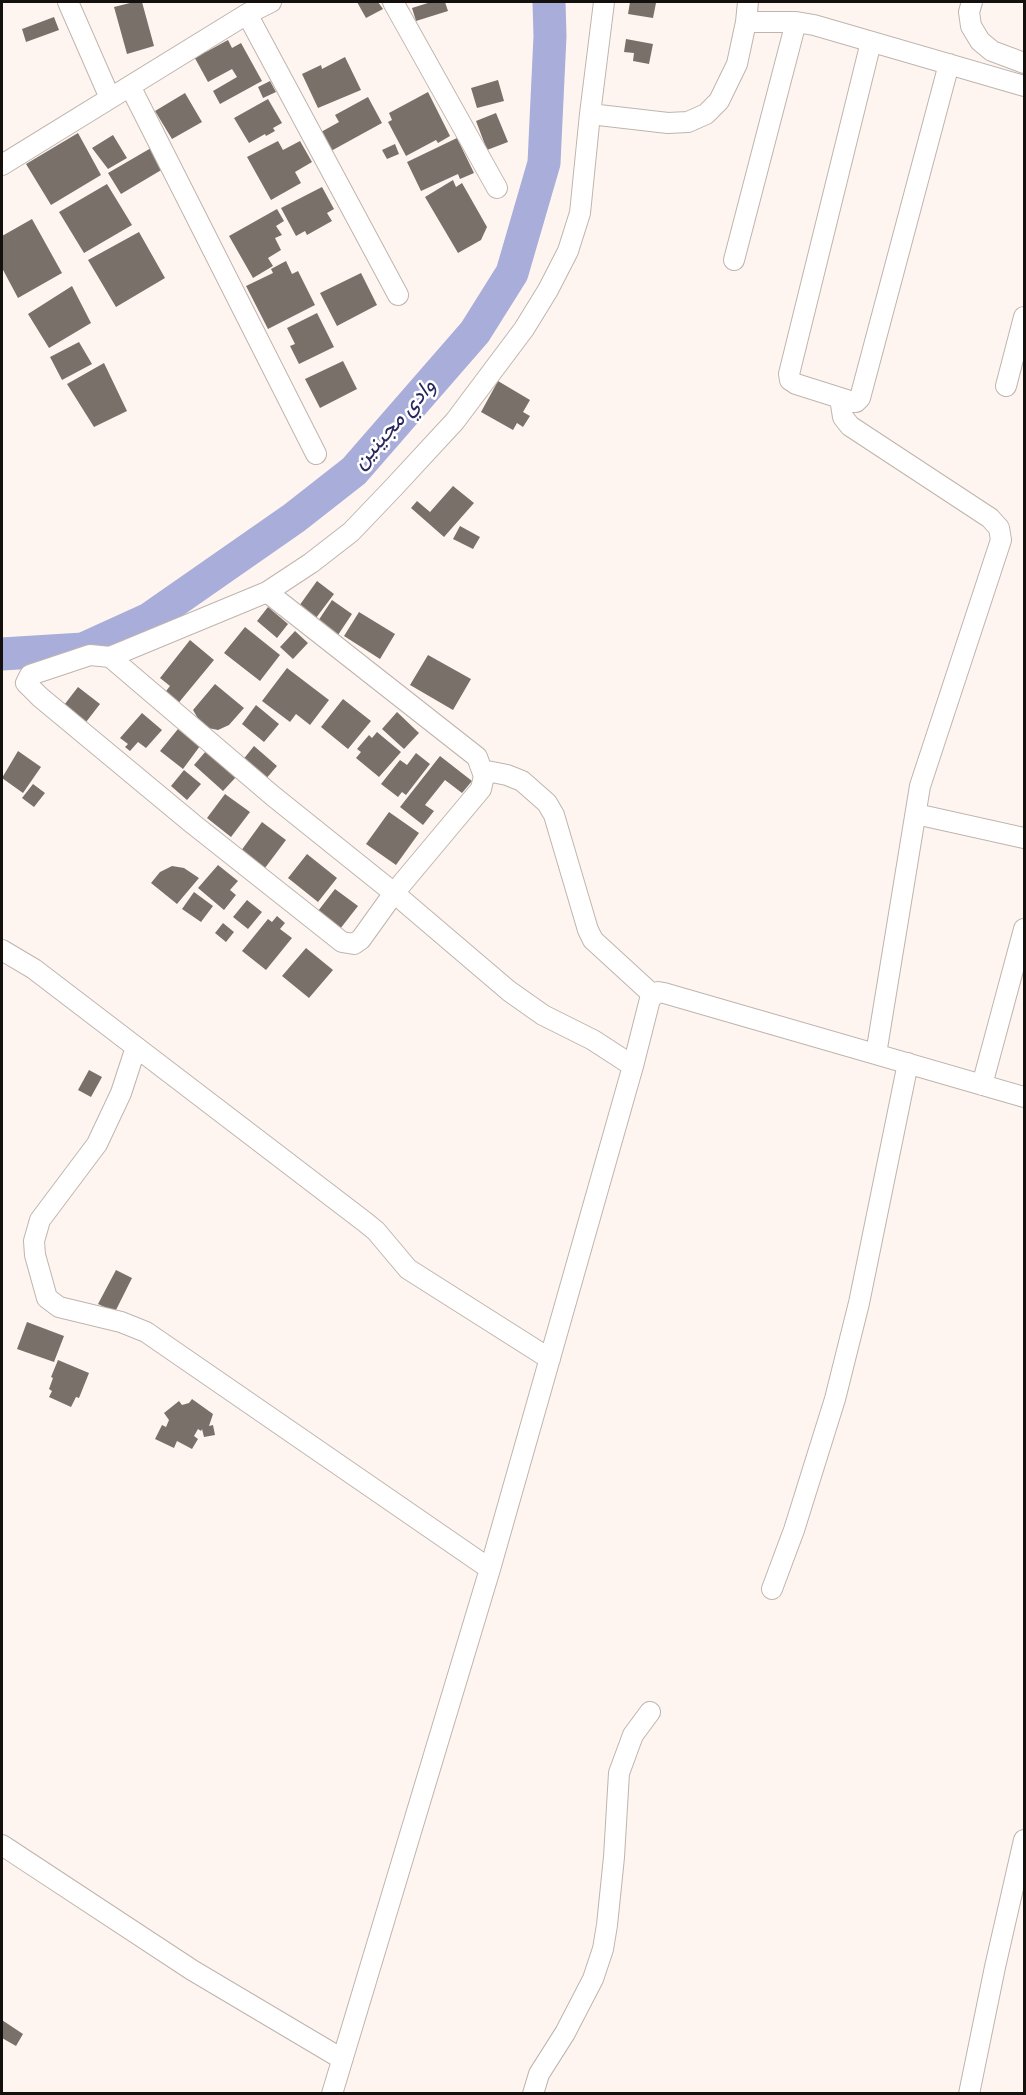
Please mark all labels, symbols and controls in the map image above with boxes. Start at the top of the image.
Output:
water label: وادي مجينين [347,373,441,475]

